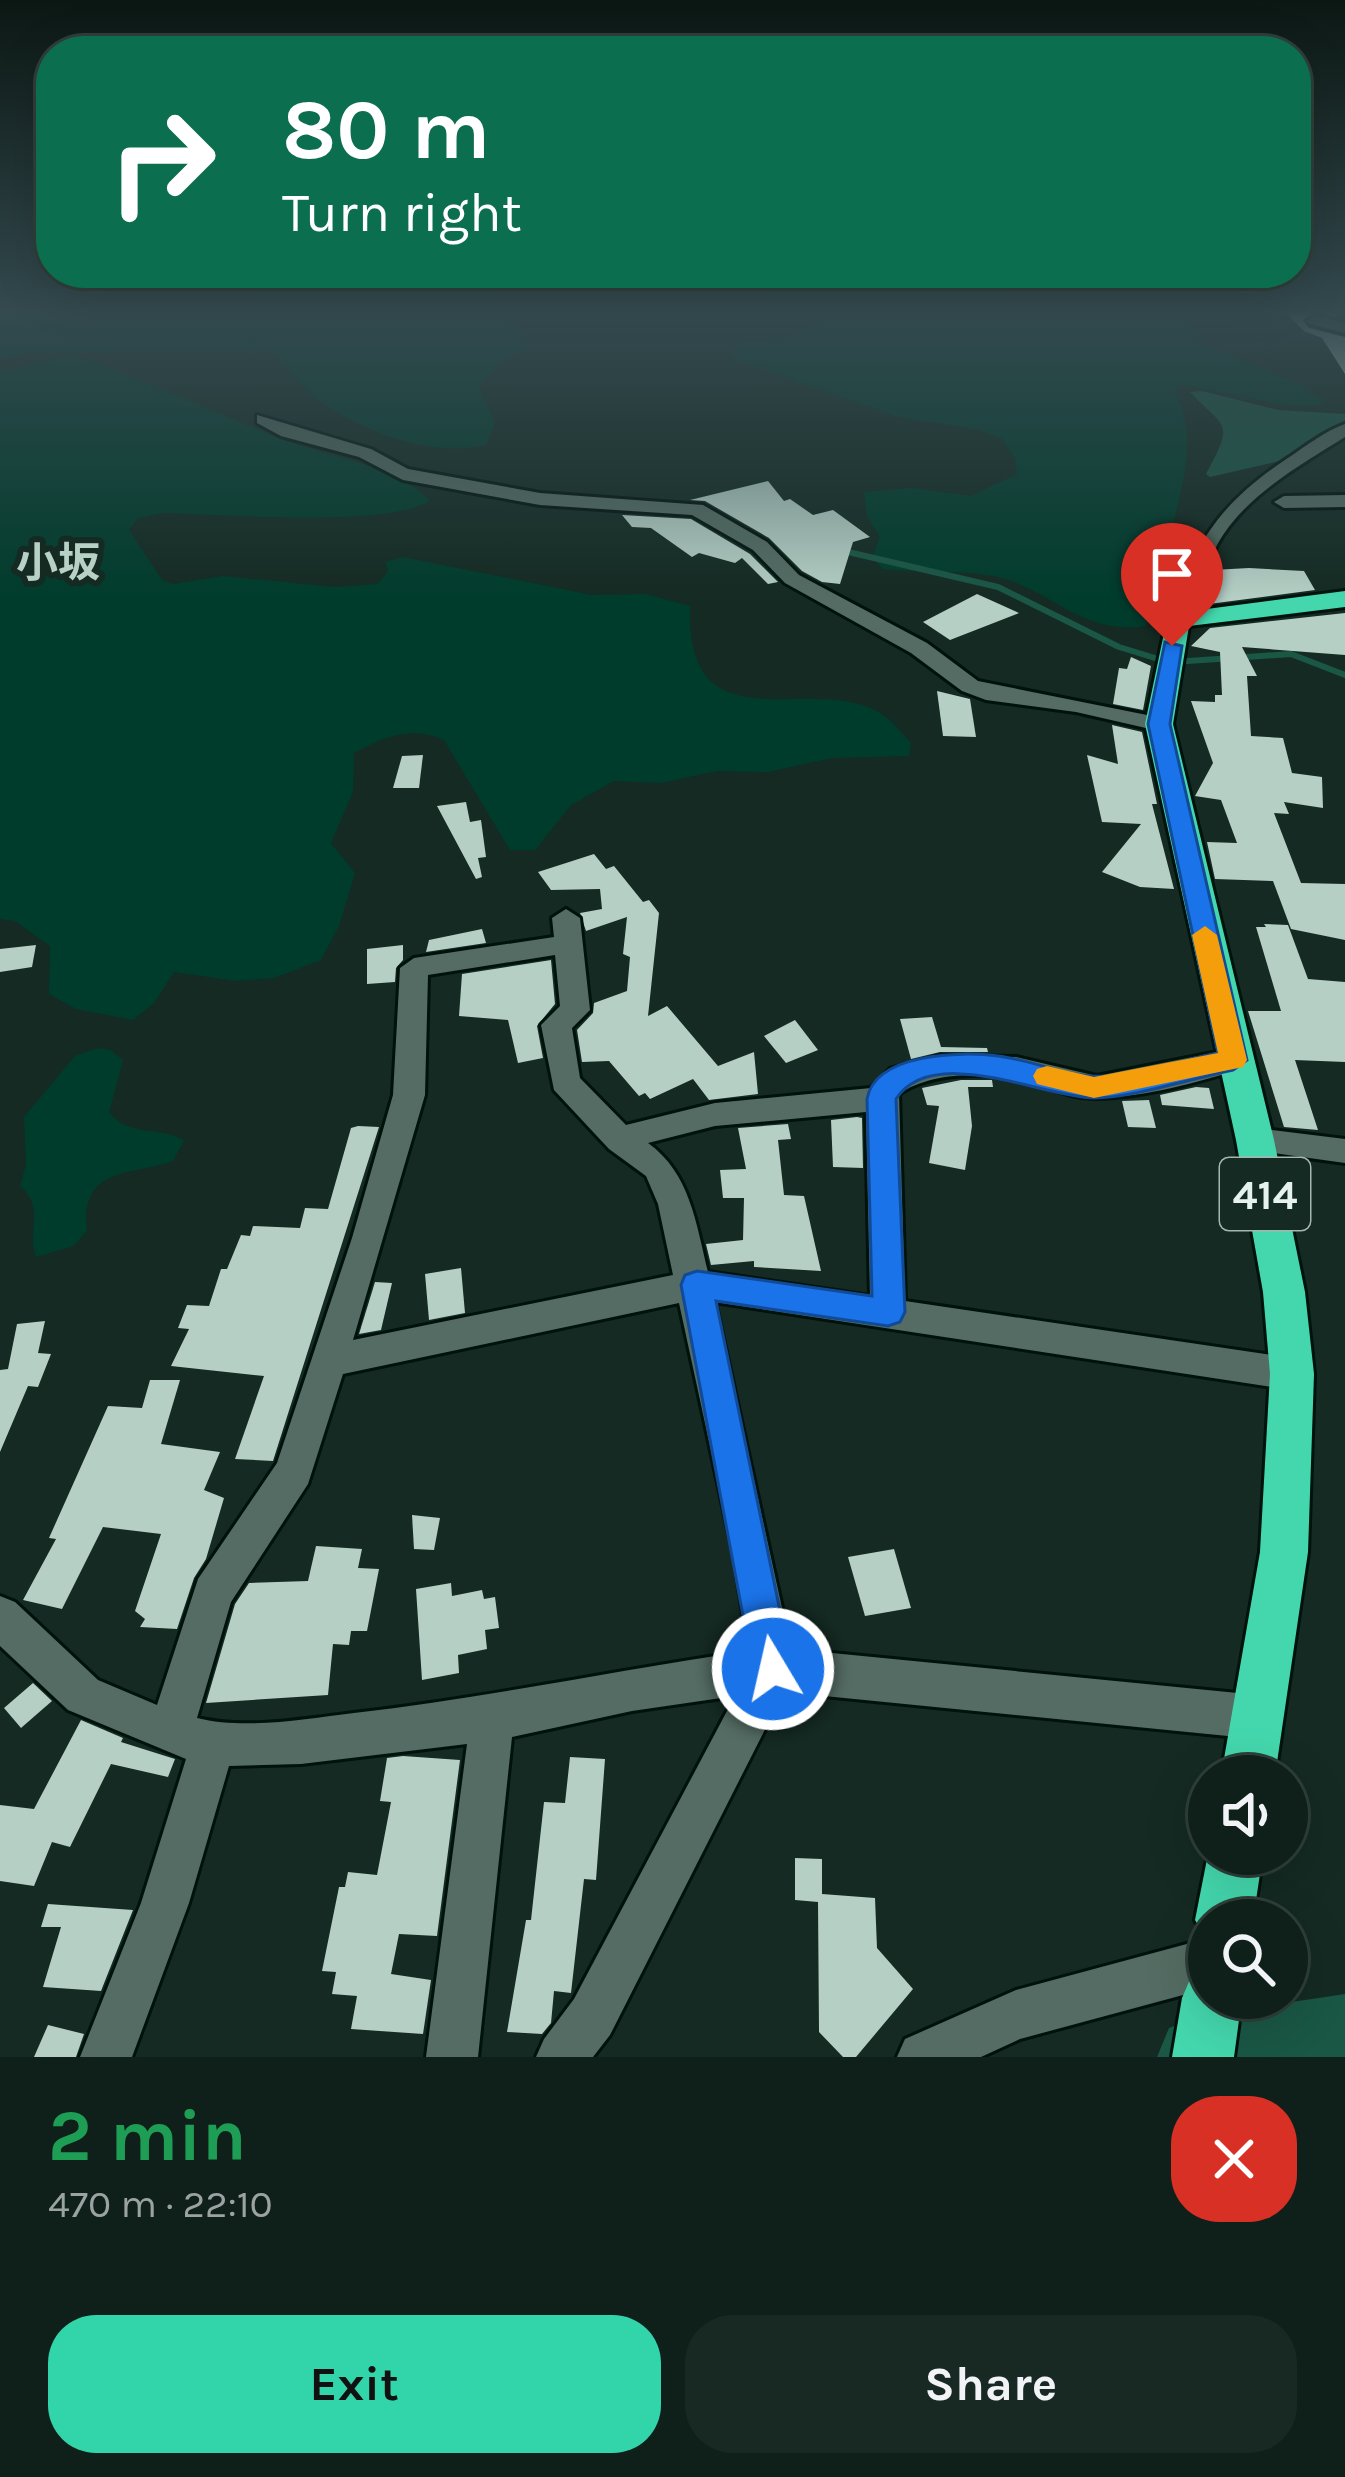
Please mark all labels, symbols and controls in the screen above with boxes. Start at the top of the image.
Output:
text: 80 m [282,81,490,179]
icon: right [84,84,240,240]
text: Turn right [282,181,522,245]
pin [1121,523,1223,646]
district label: 小坂 [16,538,100,588]
icon: arrive [1139,541,1205,607]
road number: 414 [1220,1158,1310,1230]
position arrow [710,1606,836,1732]
map controls [1188,1755,1308,2019]
button: sound [1188,1755,1308,1875]
button: search [1188,1899,1308,2019]
text: 2 min [48,2094,247,2178]
button: close [1171,2096,1297,2222]
text: 470 m · 22:10 [48,2181,273,2227]
button: Exit [48,2315,661,2453]
button: Share [685,2315,1297,2453]

